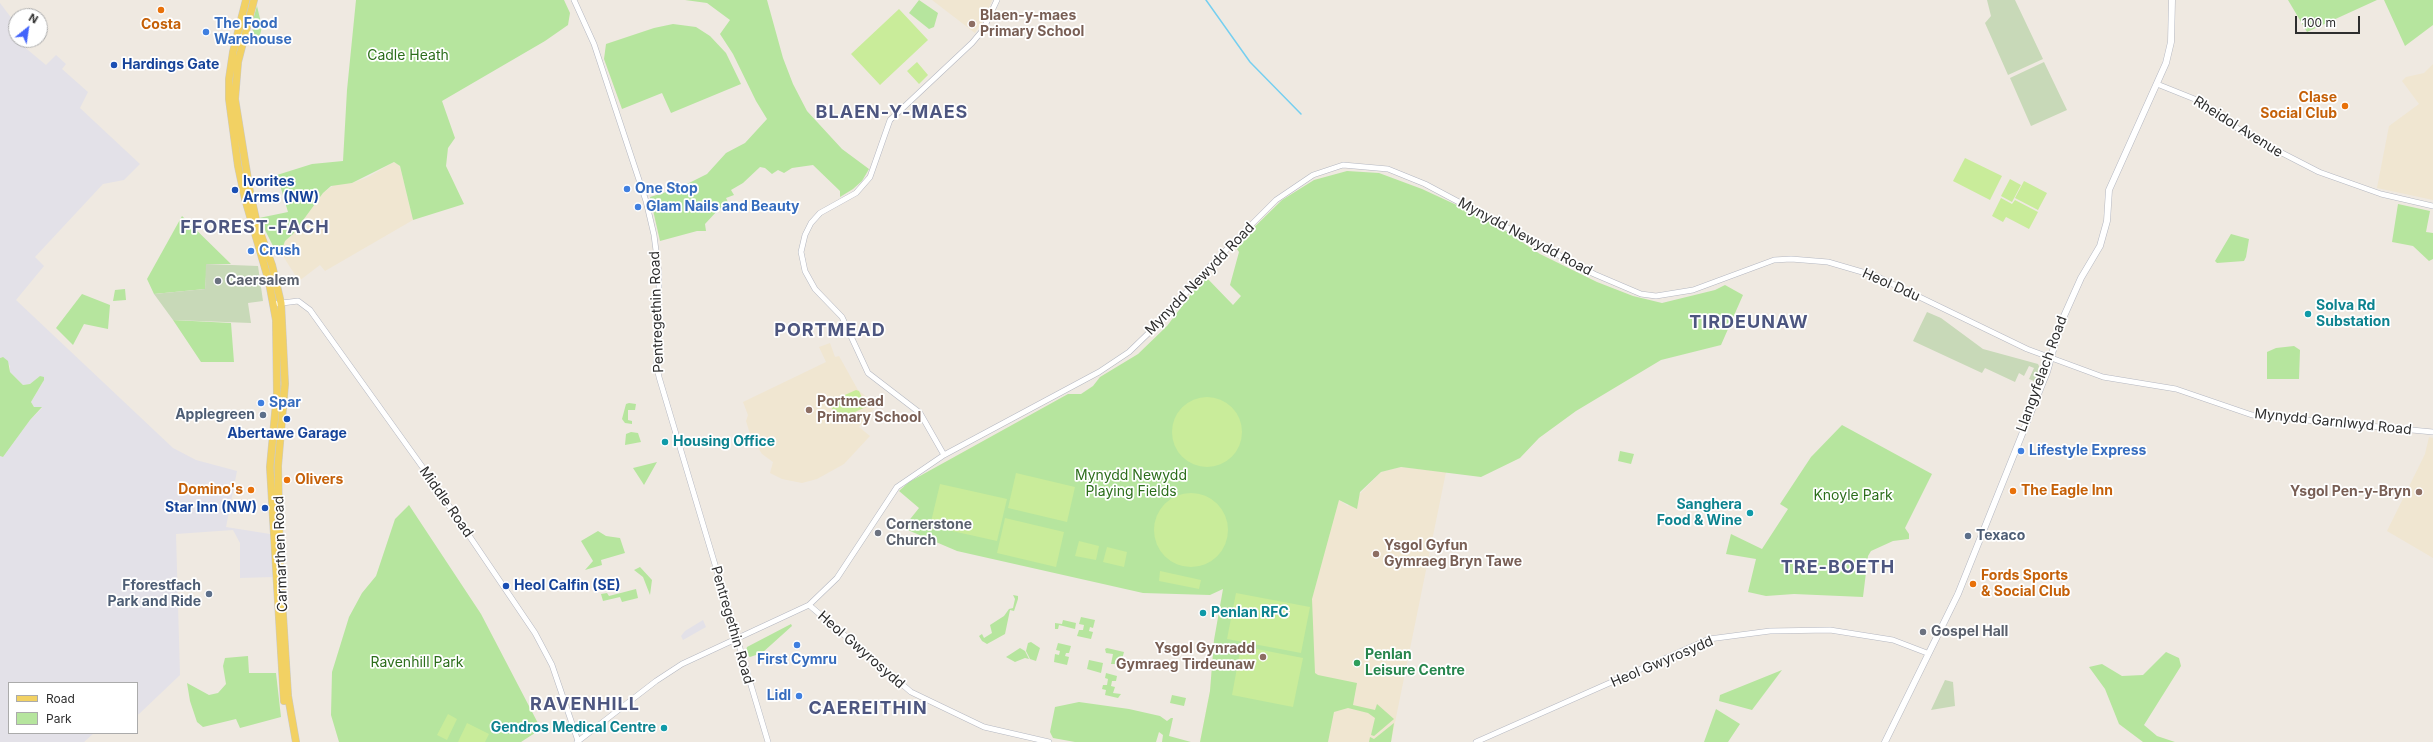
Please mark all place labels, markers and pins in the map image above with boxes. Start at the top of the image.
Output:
marker: Costa [156,5,166,15]
place label: Blaen-y-maes Primary School [980,8,1084,40]
place label: The Food Warehouse [214,16,292,48]
place label: Costa [141,17,181,33]
marker: Blaen-y-maes Primary School [967,19,977,29]
marker: The Food Warehouse [201,27,211,37]
place label: Hardings Gate [122,57,219,73]
marker: Hardings Gate [109,60,119,70]
place label: Clase Social Club [2260,90,2337,122]
marker: Clase Social Club [2340,101,2350,111]
place label: Ivorites Arms (NW) [243,174,319,206]
place label: One Stop [635,181,698,197]
marker: One Stop [622,184,632,194]
marker: Ivorites Arms (NW) [230,185,240,195]
place label: Glam Nails and Beauty [646,199,799,215]
marker: Glam Nails and Beauty [633,202,643,212]
place label: Crush [259,243,300,259]
marker: Crush [246,246,256,256]
place label: Caersalem [226,273,299,289]
marker: Caersalem [213,276,223,286]
place label: Solva Rd Substation [2316,298,2390,330]
marker: Solva Rd Substation [2303,309,2313,319]
place label: Portmead Primary School [817,394,921,426]
place label: Spar [269,395,301,411]
marker: Spar [256,398,266,408]
marker: Portmead Primary School [804,405,814,415]
place label: Applegreen [175,407,255,423]
marker: Applegreen [258,410,268,420]
marker: Abertawe Garage [282,414,292,424]
place label: Abertawe Garage [227,426,347,442]
place label: Housing Office [673,434,775,450]
marker: Housing Office [660,437,670,447]
place label: Lifestyle Express [2029,443,2146,459]
marker: Lifestyle Express [2016,446,2026,456]
place label: Olivers [295,472,343,488]
marker: Olivers [282,475,292,485]
place label: Domino's [178,482,243,498]
place label: The Eagle Inn [2021,483,2113,499]
place label: Ysgol Pen-y-Bryn [2290,484,2411,500]
marker: Domino's [246,485,256,495]
marker: The Eagle Inn [2008,486,2018,496]
marker: Ysgol Pen-y-Bryn [2414,487,2424,497]
place label: Sanghera Food & Wine [1657,497,1742,530]
place label: Star Inn (NW) [165,500,257,516]
marker: Star Inn (NW) [260,503,270,513]
marker: Sanghera Food & Wine [1745,508,1755,518]
place label: Cornerstone Church [886,517,972,550]
marker: Cornerstone Church [873,528,883,538]
place label: Texaco [1976,528,2025,544]
marker: Texaco [1963,531,1973,541]
place label: Ysgol Gyfun Gymraeg Bryn Tawe [1384,538,1522,570]
marker: Ysgol Gyfun Gymraeg Bryn Tawe [1371,549,1381,559]
place label: Fords Sports & Social Club [1981,568,2070,600]
place label: Fforestfach Park and Ride [107,578,201,610]
place label: Heol Calfin (SE) [514,578,621,594]
marker: Fords Sports & Social Club [1968,579,1978,589]
marker: Heol Calfin (SE) [501,581,511,591]
marker: Fforestfach Park and Ride [204,589,214,599]
place label: Penlan RFC [1211,605,1289,621]
marker: Penlan RFC [1198,608,1208,618]
place label: Gospel Hall [1931,624,2008,640]
marker: Gospel Hall [1918,627,1928,637]
marker: First Cymru [792,640,802,650]
place label: Ysgol Gynradd Gymraeg Tirdeunaw [1116,641,1255,674]
place label: Penlan Leisure Centre [1365,647,1465,680]
place label: First Cymru [757,652,837,668]
marker: Ysgol Gynradd Gymraeg Tirdeunaw [1258,652,1268,662]
marker: Penlan Leisure Centre [1352,658,1362,668]
place label: Lidl [767,688,791,704]
marker: Lidl [794,691,804,701]
place label: Gendros Medical Centre [491,720,656,736]
marker: Gendros Medical Centre [659,723,669,733]

